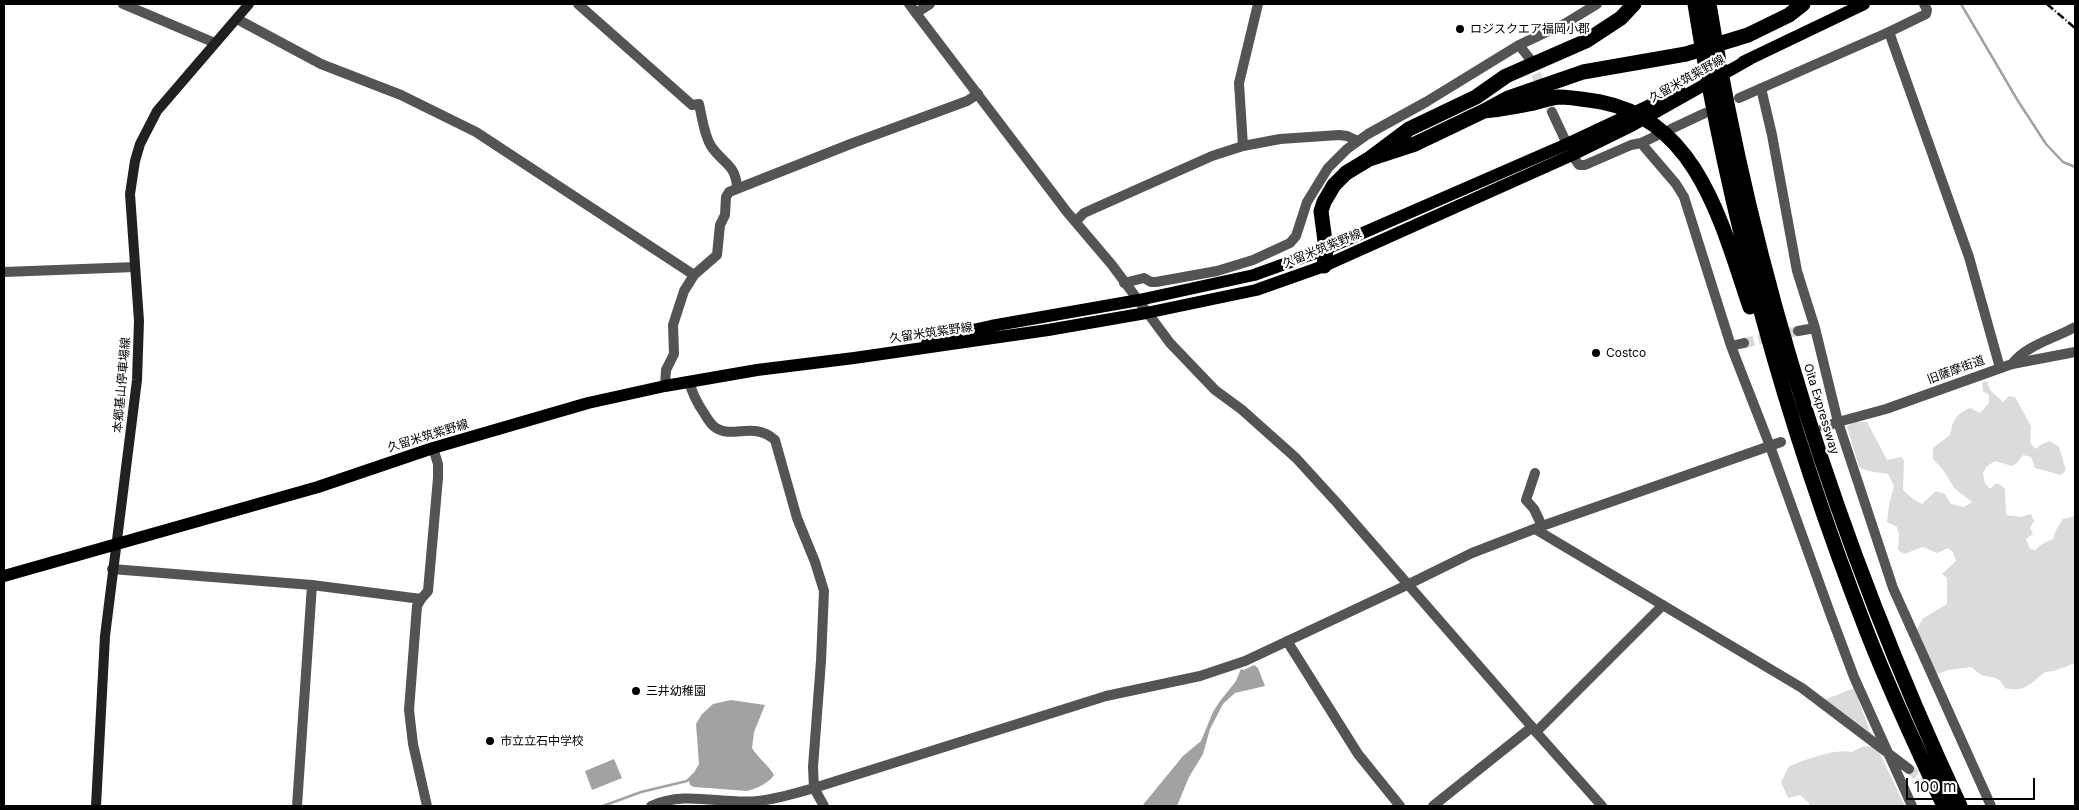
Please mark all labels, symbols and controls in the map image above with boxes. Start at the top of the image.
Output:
place label: ロジスクエア福岡小郡 [1470,22,1590,36]
marker: ロジスクエア福岡小郡 [1454,23,1466,35]
street label: 久留米筑紫野線 [1647,52,1727,106]
street label: 久留米筑紫野線 [1280,227,1364,271]
street label: 久留米筑紫野線 [888,320,974,346]
street label: 本郷基山停車場線 [111,337,133,433]
place label: Costco [1606,346,1646,360]
marker: Costco [1590,347,1602,359]
street label: 旧薩摩街道 [1925,353,1987,387]
street label: Oita Expressway [1800,362,1842,456]
street label: 久留米筑紫野線 [386,417,470,455]
place label: 三井幼稚園 [646,684,706,698]
marker: 三井幼稚園 [630,685,642,697]
place label: 市立立石中学校 [500,734,584,748]
marker: 市立立石中学校 [484,735,496,747]
scale bar [1909,768,2038,800]
text: 100 m [1914,777,1956,796]

